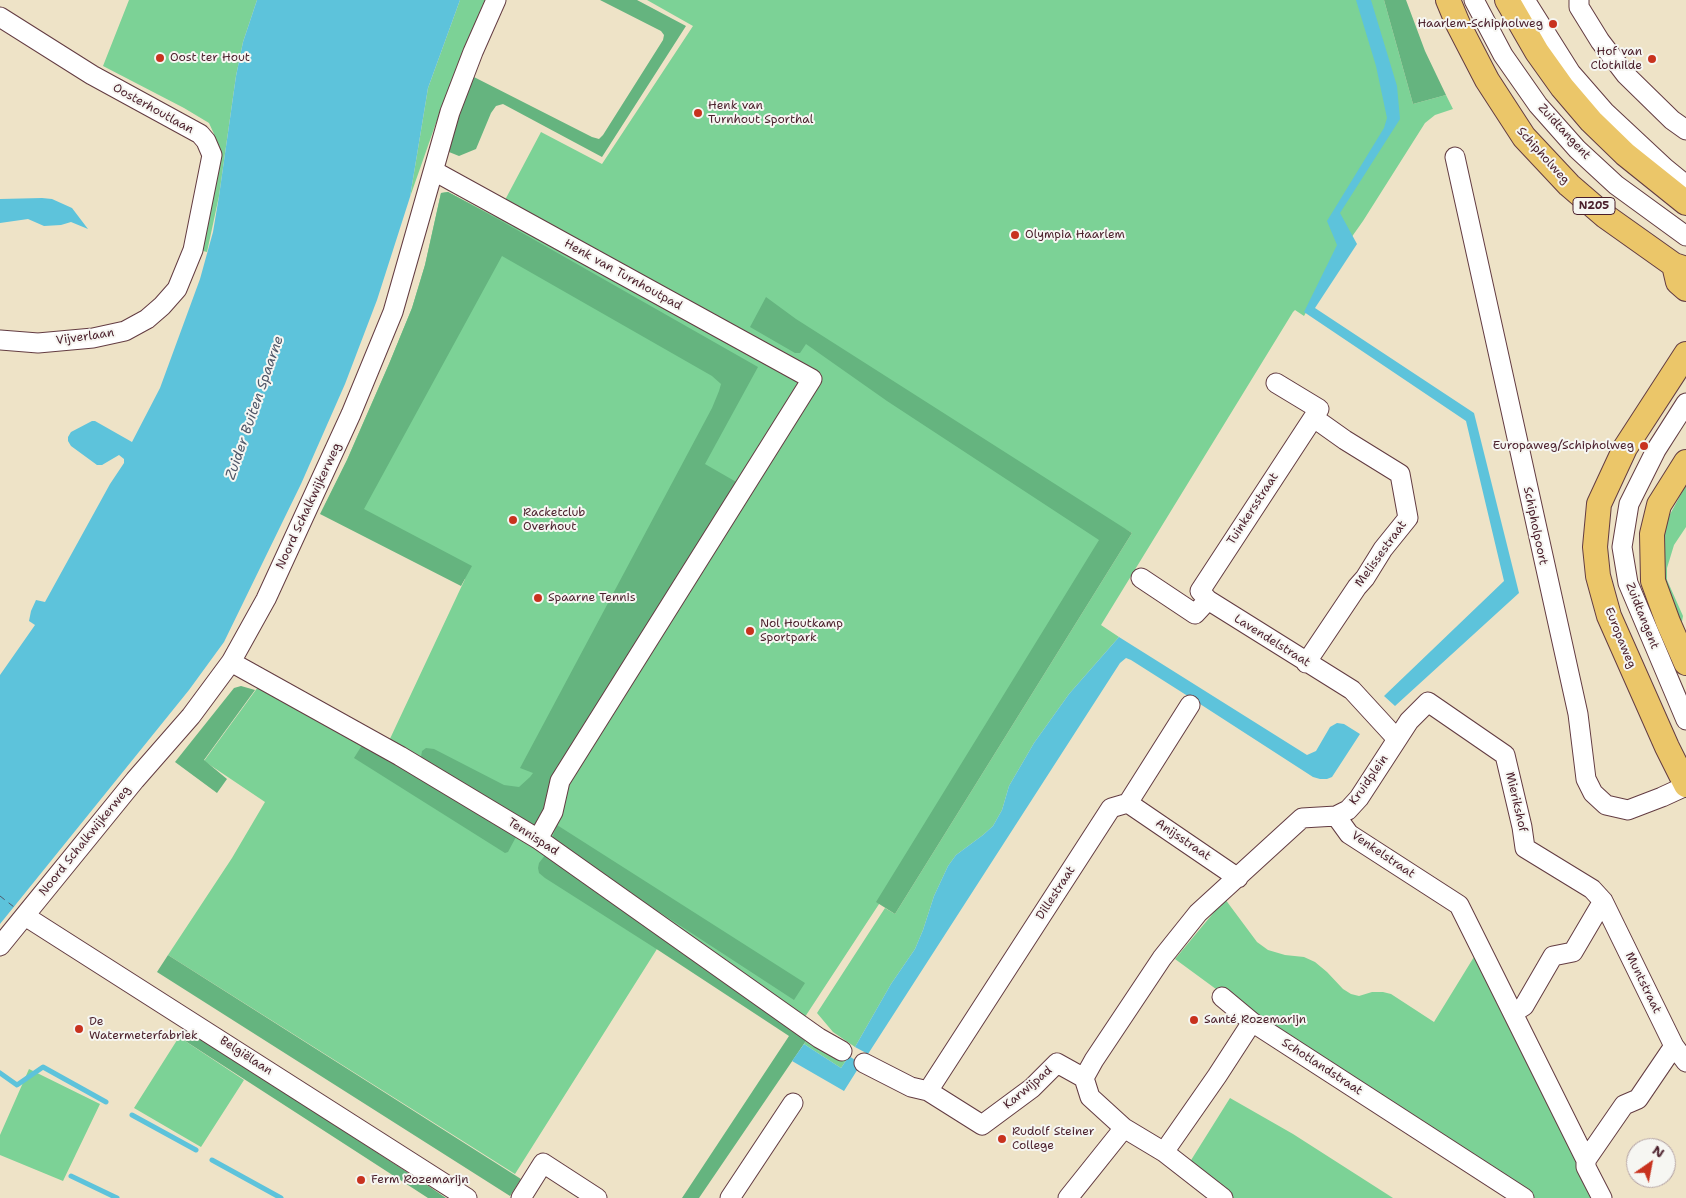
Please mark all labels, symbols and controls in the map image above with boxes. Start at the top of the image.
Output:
place label: Haarlem-Schipholweg [1417,17,1543,31]
marker: Haarlem-Schipholweg [1547,18,1559,30]
place label: Hof van Clothilde [1591,45,1642,73]
place label: Oost ter Hout [170,51,250,65]
marker: Oost ter Hout [154,52,166,64]
marker: Hof van Clothilde [1646,53,1658,65]
street label: Oosterhoutlaan [110,81,196,137]
place label: Henk van Turnhout Sporthal [708,99,813,127]
street label: Zuidtangent [1535,101,1593,163]
marker: Henk van Turnhout Sporthal [692,107,704,119]
street label: Schipholweg [1514,124,1572,188]
road number: N205 [1573,198,1615,215]
place label: Olympia Haarlem [1025,228,1125,242]
marker: Olympia Haarlem [1009,229,1021,241]
street label: Henk van Turnhoutpad [562,237,684,313]
street label: Vijverlaan [55,326,115,348]
water label: Zuider Buiten Spaarne [222,334,288,482]
place label: Europaweg/Schipholweg [1493,439,1634,453]
marker: Europaweg/Schipholweg [1638,440,1650,452]
street label: Noord Schalkwijkerweg [273,441,345,571]
street label: Tuinkersstraat [1224,470,1282,548]
street label: Schipholpoort [1520,486,1550,566]
place label: Racketclub Overhout [523,506,585,534]
marker: Racketclub Overhout [507,514,519,526]
street label: Melissestraat [1352,518,1410,590]
street label: Zuidtangent [1622,581,1662,651]
place label: Spaarne Tennis [548,591,636,605]
marker: Spaarne Tennis [532,592,544,604]
street label: Europaweg [1601,605,1639,671]
street label: Lavendelstraat [1231,612,1313,670]
place label: Nol Houtkamp Sportpark [760,617,843,645]
marker: Nol Houtkamp Sportpark [744,625,756,637]
street label: Kruidplein [1347,752,1391,808]
street label: Mierikshof [1502,771,1530,833]
street label: Noord Schalkwijkerweg [36,783,134,899]
street label: Tennispad [505,815,561,859]
street label: Anijsstraat [1153,816,1213,864]
street label: Venkelstraat [1348,828,1418,882]
street label: Dillestraat [1033,864,1079,922]
street label: Muntstraat [1622,950,1664,1016]
place label: Santé Rozemarijn [1204,1013,1306,1027]
marker: Santé Rozemarijn [1188,1014,1200,1026]
place label: De Watermeterfabriek [89,1015,198,1043]
marker: De Watermeterfabriek [73,1023,85,1035]
street label: Belgiëlaan [217,1034,275,1078]
street label: Schotlandstraat [1279,1036,1365,1098]
street label: Karwijpad [1001,1064,1055,1112]
place label: Rudolf Steiner College [1012,1125,1094,1153]
marker: Rudolf Steiner College [996,1133,1008,1145]
north arrow [1626,1138,1676,1188]
text: N [1649,1141,1668,1162]
place label: Ferm Rozemarijn [371,1173,469,1187]
marker: Ferm Rozemarijn [355,1174,367,1186]

